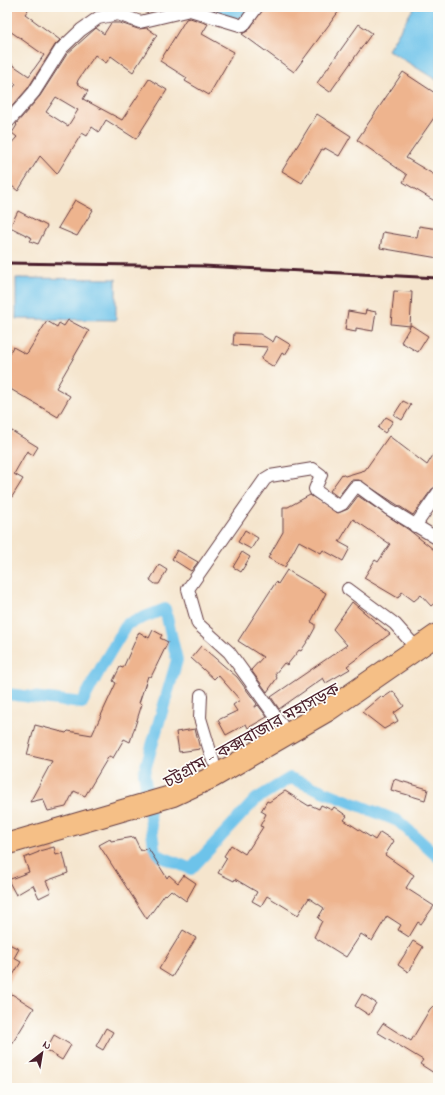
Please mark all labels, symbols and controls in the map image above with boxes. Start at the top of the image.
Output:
street label: চট্টগ্রাম - কক্সবাজার মহাসড়ক [159,677,345,795]
north arrow [22,1033,62,1073]
text: N [39,1037,54,1054]

